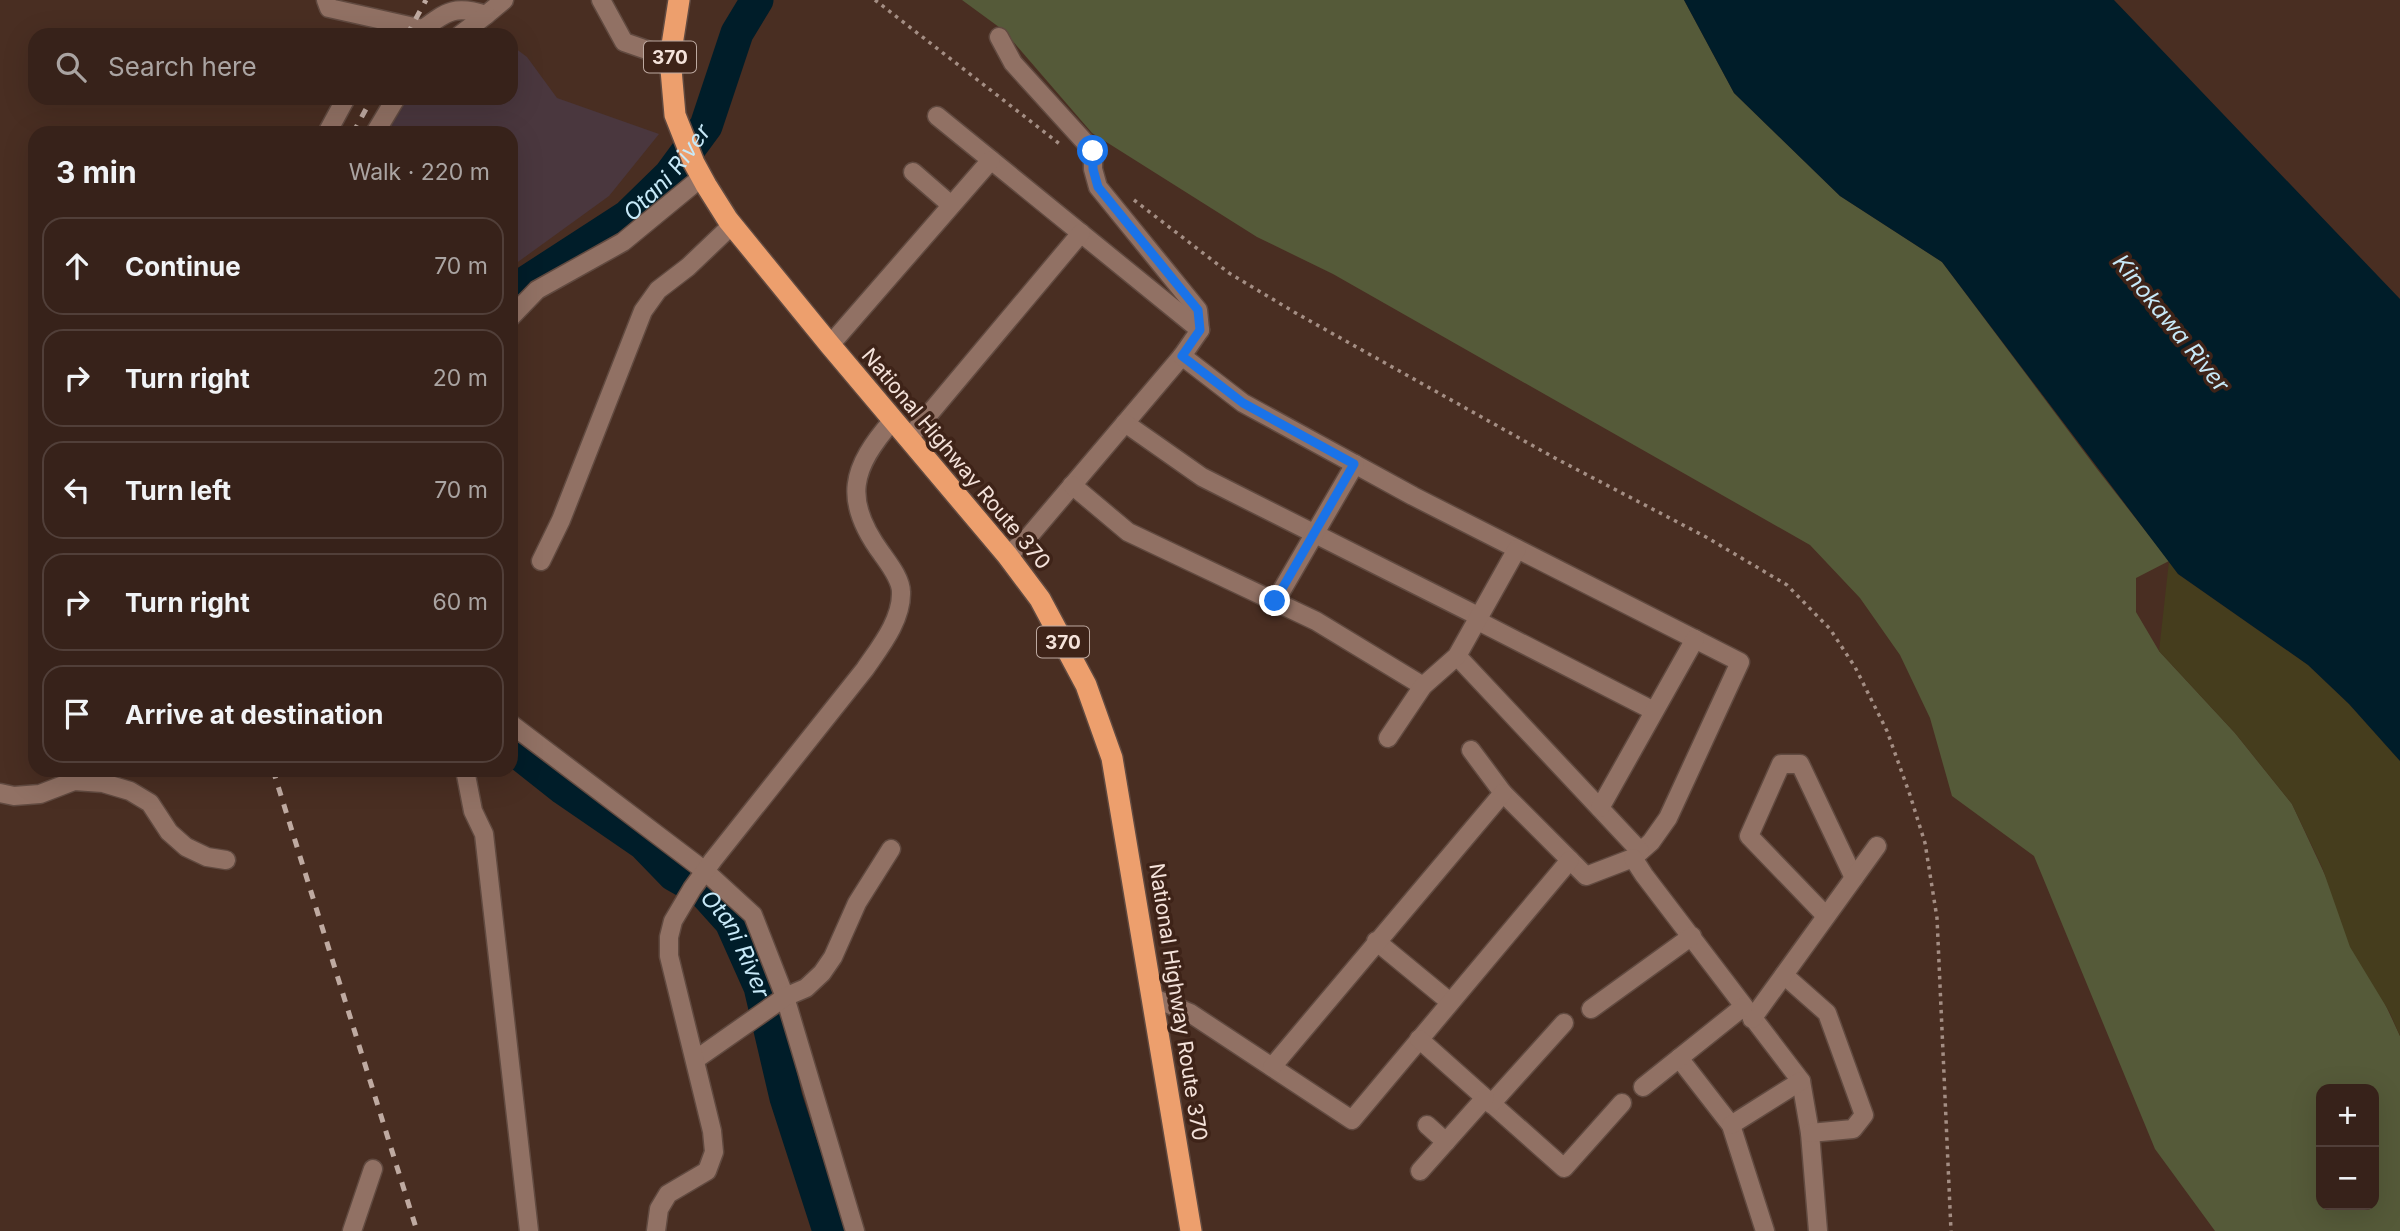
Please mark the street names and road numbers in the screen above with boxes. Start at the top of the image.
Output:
road number: 370 [644,41,696,72]
street label: National Highway Route 370 [857,343,1056,574]
road number: 370 [1037,626,1089,657]
street label: National Highway Route 370 [1144,861,1213,1142]

